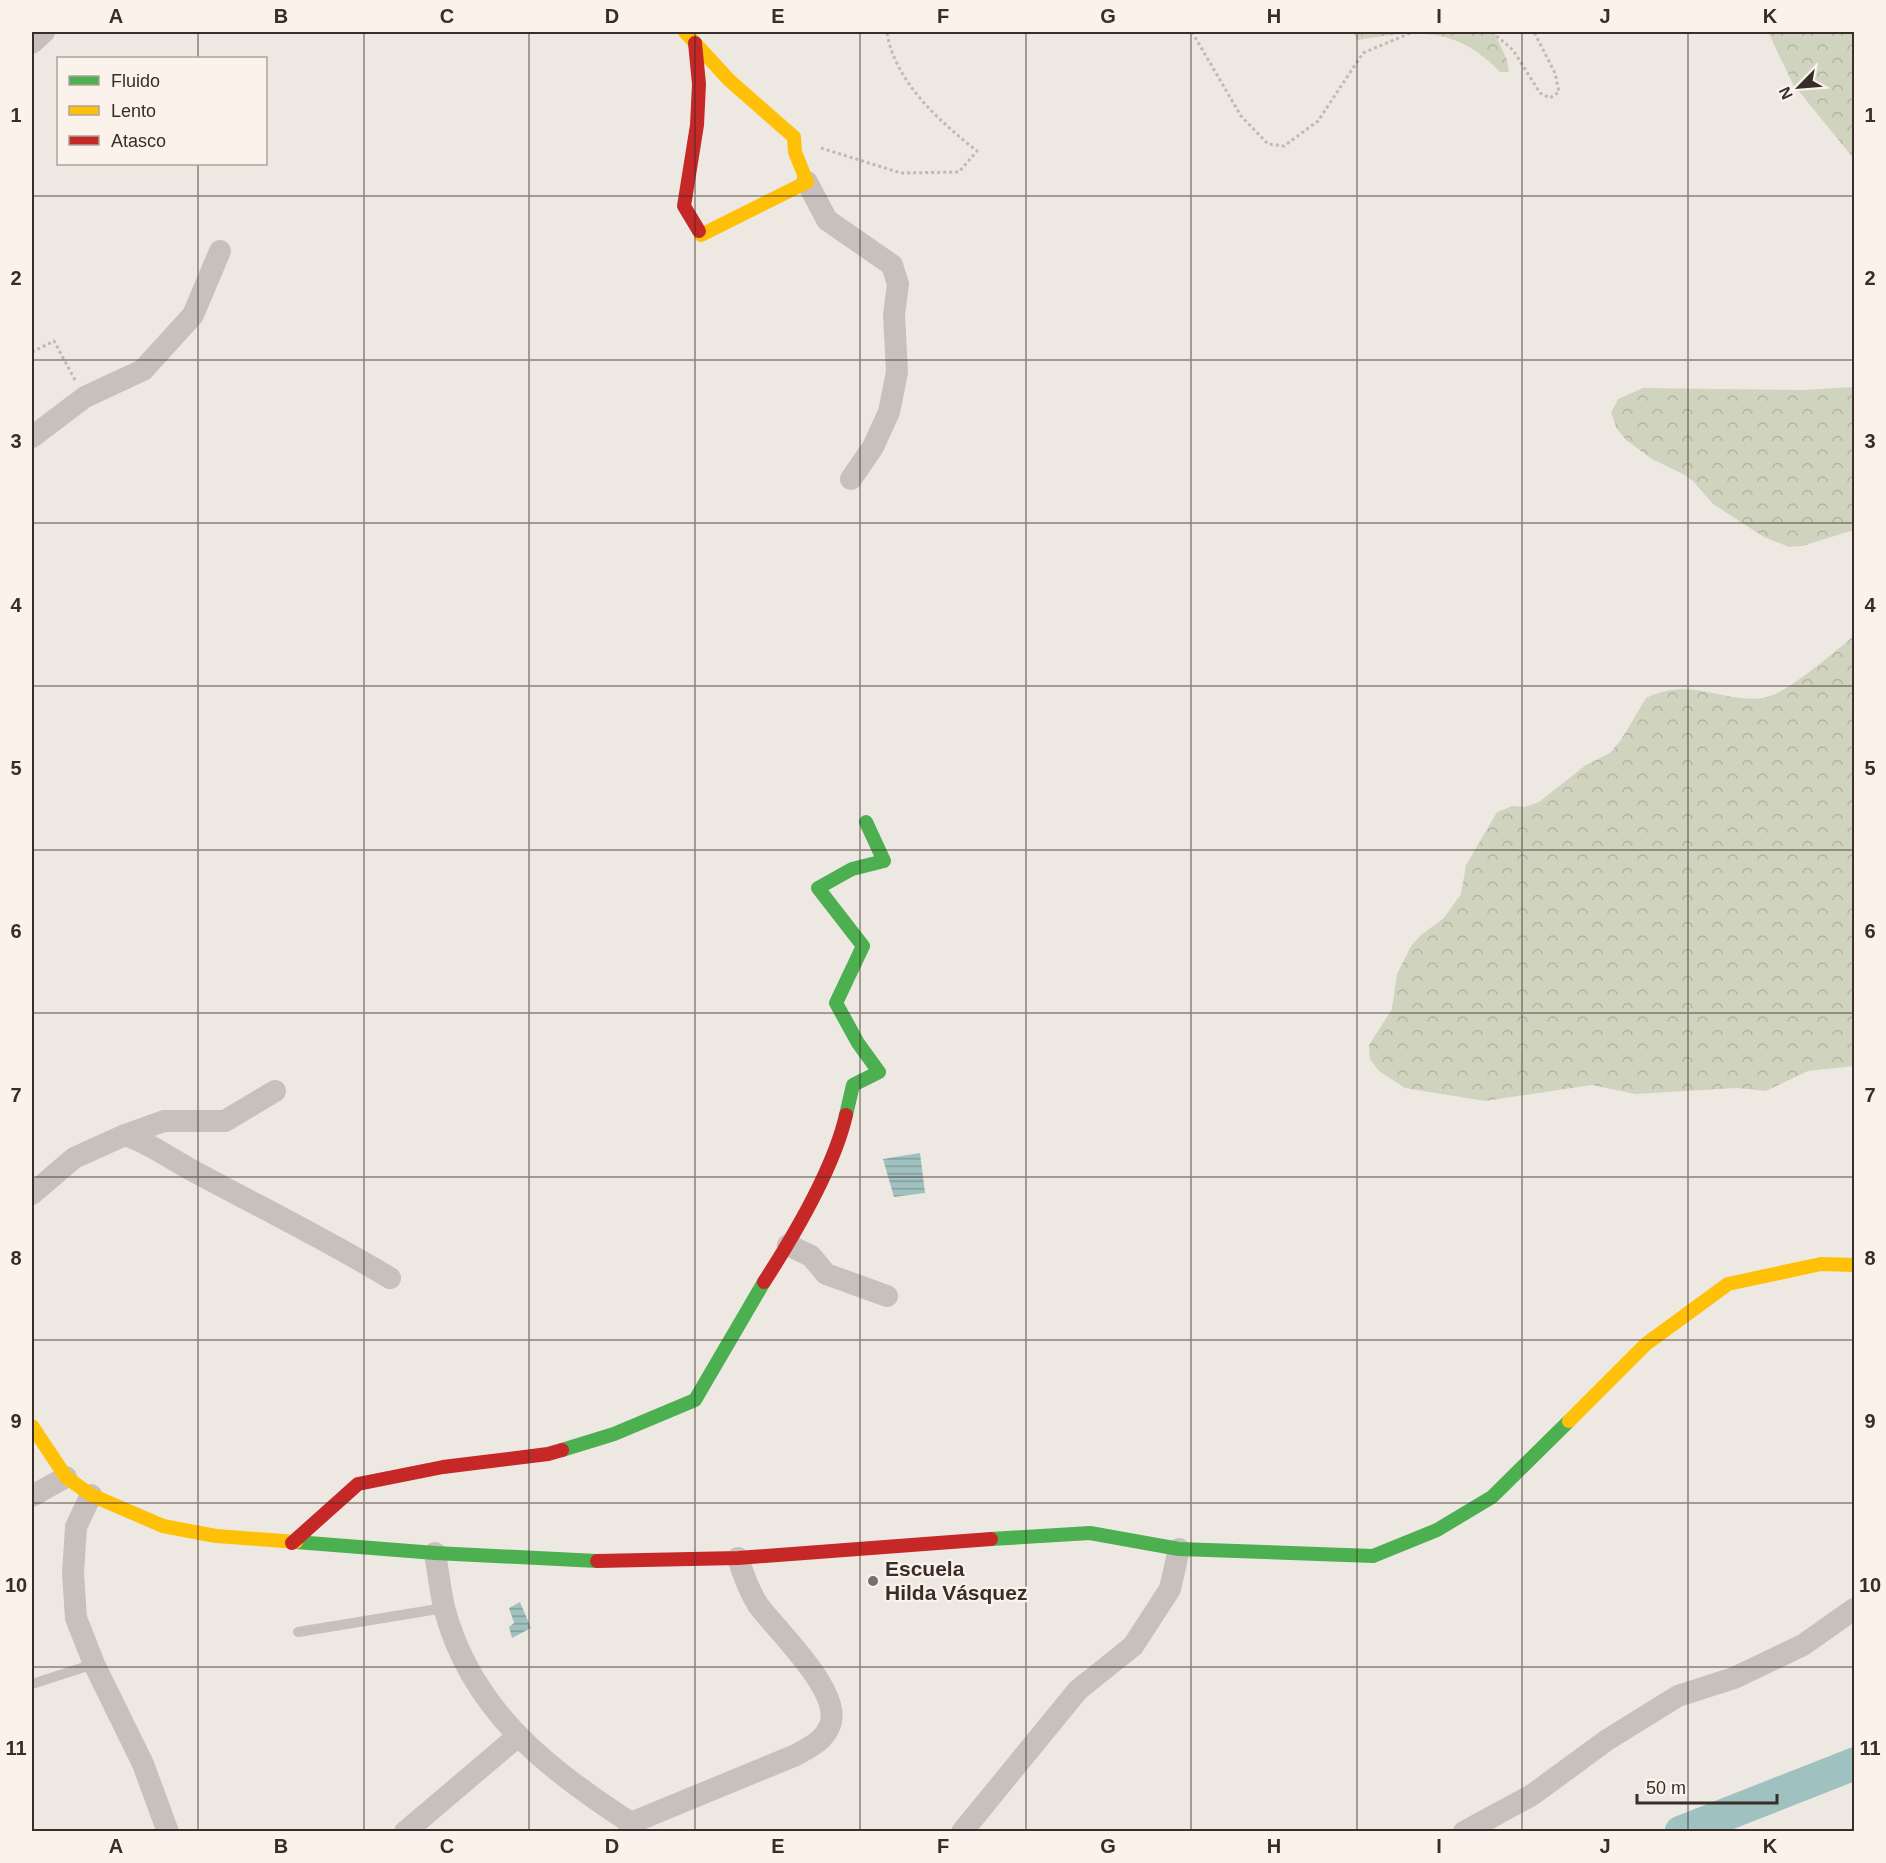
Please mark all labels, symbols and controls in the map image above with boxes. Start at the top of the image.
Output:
text: A [109,5,123,27]
text: B [274,5,288,27]
text: C [440,5,454,27]
text: D [605,5,619,27]
text: E [771,5,785,27]
text: F [937,5,949,27]
text: G [1100,5,1116,27]
text: H [1267,5,1281,27]
text: I [1436,5,1442,27]
text: J [1599,5,1611,27]
text: K [1763,5,1778,27]
legend [57,57,267,165]
north arrow [1769,57,1829,117]
text: Fluido [111,71,160,91]
text: N [1776,84,1796,102]
text: Lento [111,101,156,121]
text: 1 [10,104,22,126]
text: 1 [1864,104,1876,126]
text: Atasco [111,131,166,151]
text: 2 [10,267,22,289]
text: 2 [1864,267,1876,289]
text: 3 [10,430,22,452]
text: 3 [1864,430,1876,452]
text: 4 [10,594,22,616]
text: 4 [1864,594,1876,616]
text: 5 [10,757,22,779]
text: 5 [1864,757,1876,779]
text: 6 [10,920,22,942]
text: 6 [1864,920,1876,942]
text: 7 [10,1084,22,1106]
text: 7 [1864,1084,1876,1106]
text: 8 [10,1247,22,1269]
text: 8 [1864,1247,1876,1269]
text: 9 [10,1410,22,1432]
text: 9 [1864,1410,1876,1432]
place label: Escuela Hilda Vásquez [885,1557,1027,1604]
text: 10 [5,1574,27,1596]
marker: Escuela Hilda Vásquez [866,1574,880,1588]
text: 10 [1859,1574,1881,1596]
text: 11 [5,1737,27,1759]
text: 11 [1859,1737,1881,1759]
scale bar [1637,1767,1776,1805]
text: 50 m [1646,1778,1686,1798]
text: A [109,1835,123,1857]
text: B [274,1835,288,1857]
text: C [440,1835,454,1857]
text: D [605,1835,619,1857]
text: E [771,1835,785,1857]
text: F [937,1835,949,1857]
text: G [1100,1835,1116,1857]
text: H [1267,1835,1281,1857]
text: I [1436,1835,1442,1857]
text: J [1599,1835,1611,1857]
text: K [1763,1835,1778,1857]

